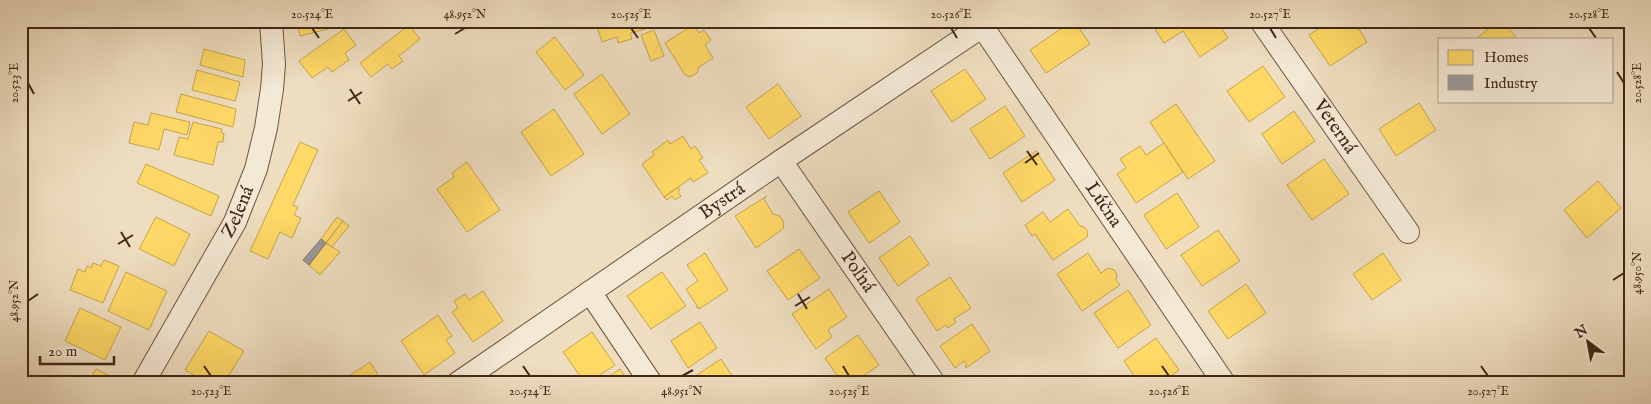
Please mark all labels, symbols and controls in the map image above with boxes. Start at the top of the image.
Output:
text: 20.524°E [291,7,333,22]
text: 48.952°N [444,7,487,22]
text: 20.525°E [611,7,651,22]
text: 20.526°E [930,7,972,22]
text: 20.527°E [1249,7,1291,22]
text: 20.528°E [1569,7,1609,22]
legend [1438,38,1614,102]
text: Homes [1484,48,1528,67]
text: 20.523°E [7,63,22,103]
text: 20.528°E [1630,63,1645,103]
text: Industry [1484,74,1538,93]
street label: Veterná [1307,94,1362,159]
street label: Bystrá [695,177,751,225]
street label: Lúčna [1079,177,1128,233]
street label: Zelená [216,182,260,242]
street label: Poľná [835,247,881,298]
text: 48.950°N [1630,251,1645,294]
text: 48.952°N [7,279,22,322]
north arrow [1564,316,1614,366]
text: N [1571,321,1592,343]
scale bar [40,334,114,366]
text: 20 m [48,342,78,361]
text: 20.523°E [191,384,231,399]
text: 20.524°E [509,384,551,399]
text: 48.951°N [661,384,703,399]
text: 20.525°E [829,384,869,399]
text: 20.526°E [1148,384,1190,399]
text: 20.527°E [1467,384,1509,399]

